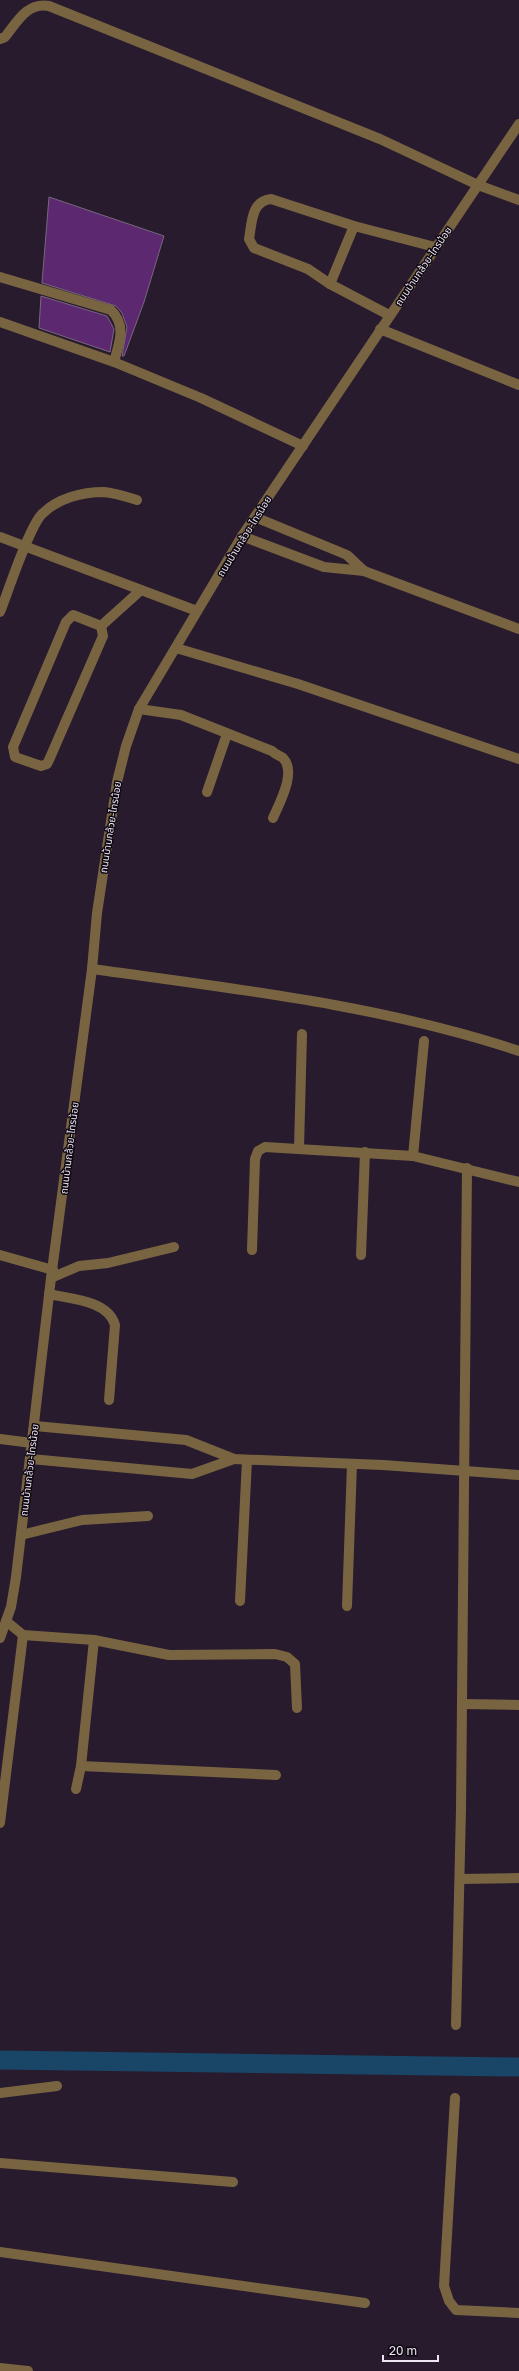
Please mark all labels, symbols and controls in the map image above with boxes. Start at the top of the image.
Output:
street label: ถนนบ้านกล้วย-ไทรน้อย [392,224,454,308]
street label: ถนนบ้านกล้วย-ไทรน้อย [214,493,274,578]
street label: ถนนบ้านกล้วย-ไทรน้อย [97,780,123,874]
street label: ถนนบ้านกล้วย-ไทรน้อย [57,1101,81,1195]
street label: ถนนบ้านกล้วย-ไทรน้อย [17,1423,41,1517]
scale bar [383,2337,438,2363]
text: 20 m [389,2343,417,2358]

